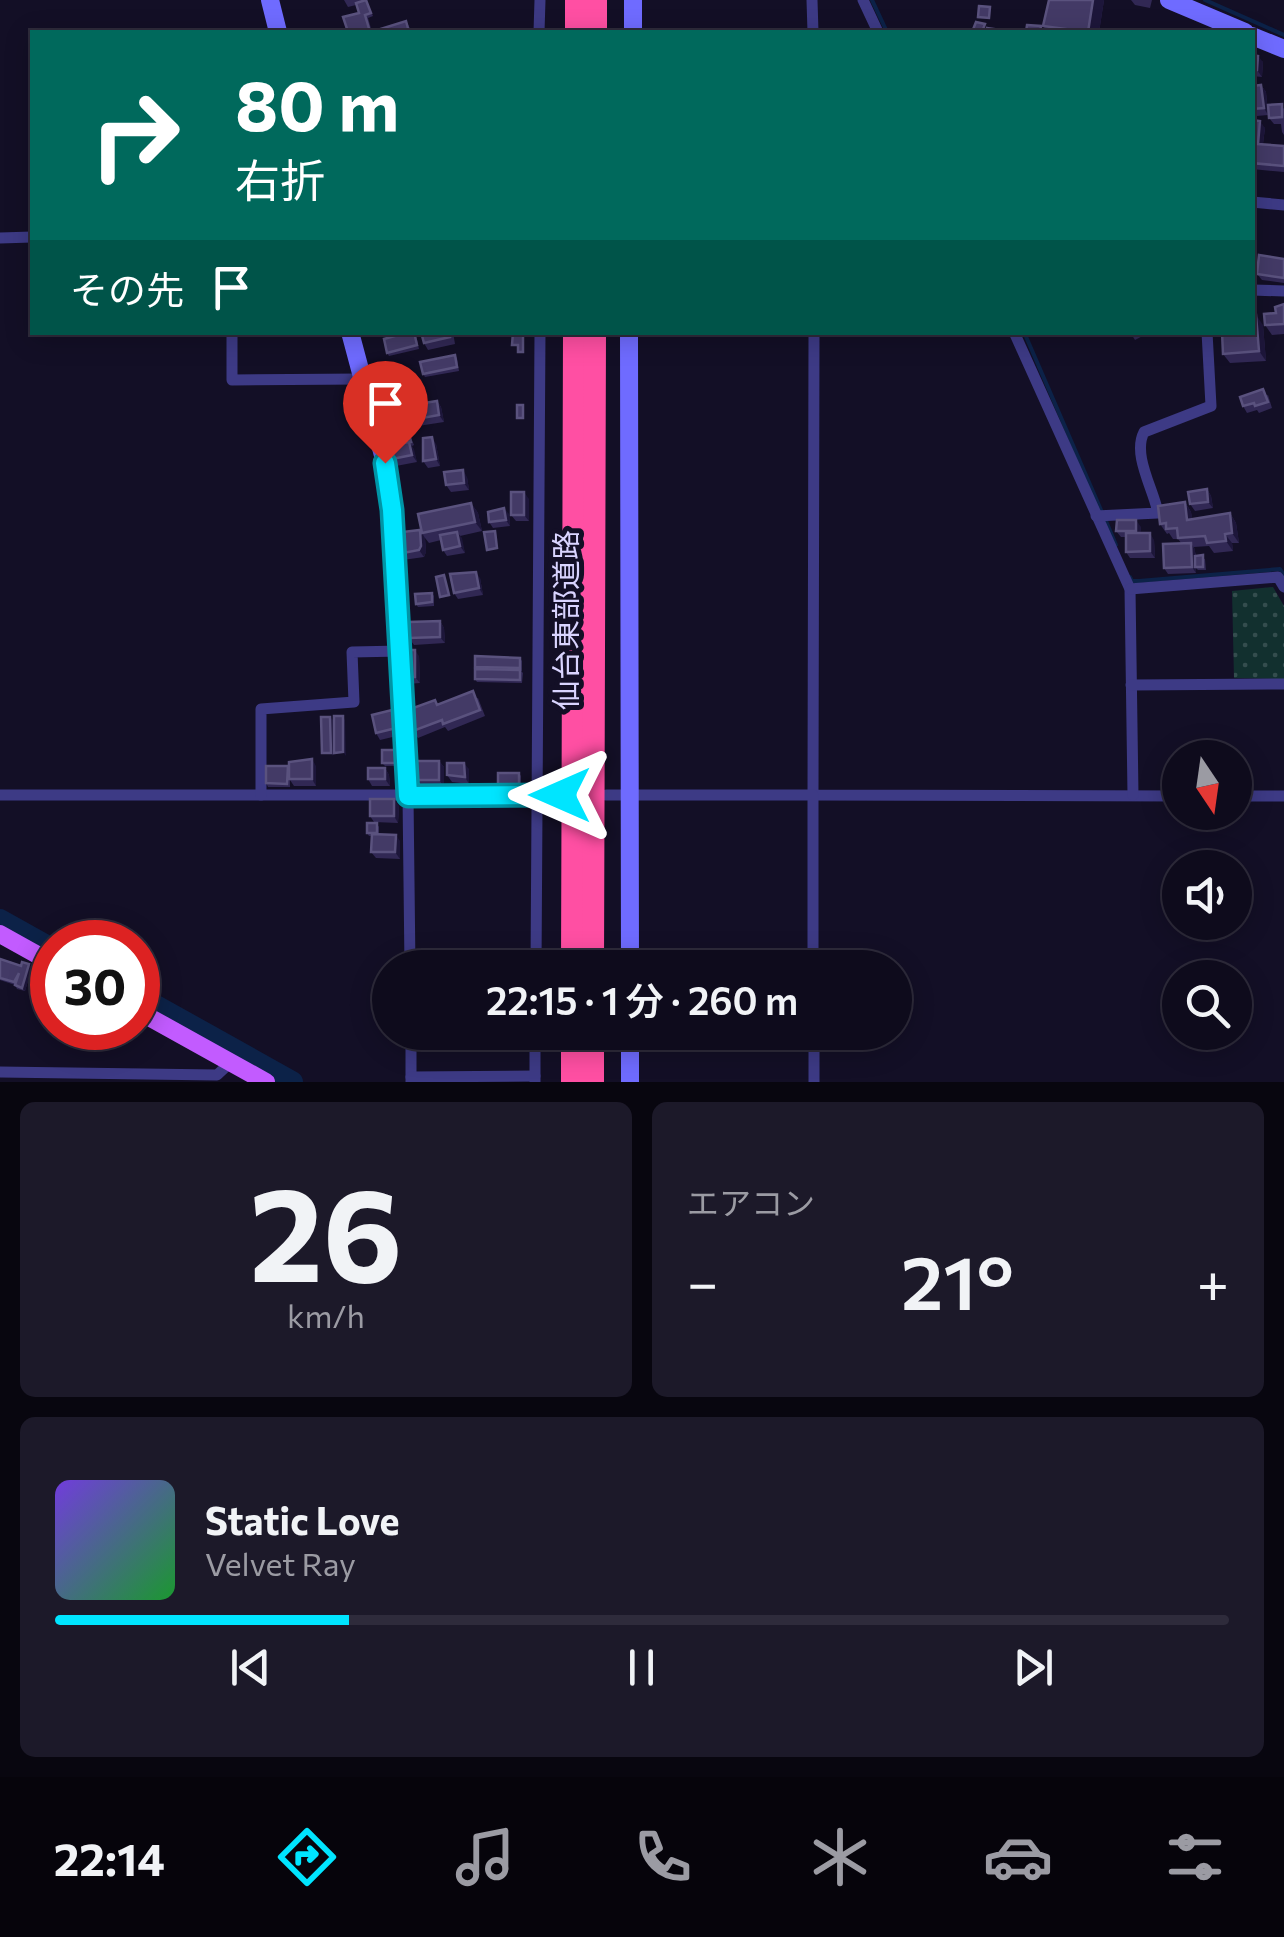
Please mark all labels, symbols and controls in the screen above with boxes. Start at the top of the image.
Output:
text: 80 m [235,60,399,145]
icon: right [70,70,200,200]
text: 右折 [235,151,325,206]
icon: arrive [204,260,259,315]
text: その先 [70,265,184,312]
pin [343,361,428,464]
icon: arrive [358,376,413,431]
street label: 仙台東部道路 [546,530,583,710]
north arrow [1162,740,1252,830]
map controls [1162,740,1252,1050]
position arrow [508,743,612,847]
button: sound [1162,850,1252,940]
speed limit sign: 30 [30,920,160,1050]
button: search [1162,960,1252,1050]
text: 22:15 · 1 分 · 260 m [486,976,798,1023]
text: 26 [249,1150,403,1309]
text: エアコン [687,1182,815,1222]
text: 21° [901,1234,1014,1325]
text: − [687,1247,718,1314]
text: + [1197,1247,1229,1314]
text: km/h [287,1295,365,1335]
text: Static Love [205,1496,400,1543]
text: Velvet Ray [205,1543,356,1583]
icon: previous [223,1640,278,1695]
icon: pause [614,1640,669,1695]
icon: next [1006,1640,1061,1695]
icon: directions [272,1822,342,1892]
icon: music [450,1822,520,1892]
icon: phone [628,1822,698,1892]
icon: climate [805,1822,875,1892]
icon: car [983,1822,1053,1892]
icon: filters [1160,1822,1230,1892]
text: 22:14 [54,1830,165,1885]

